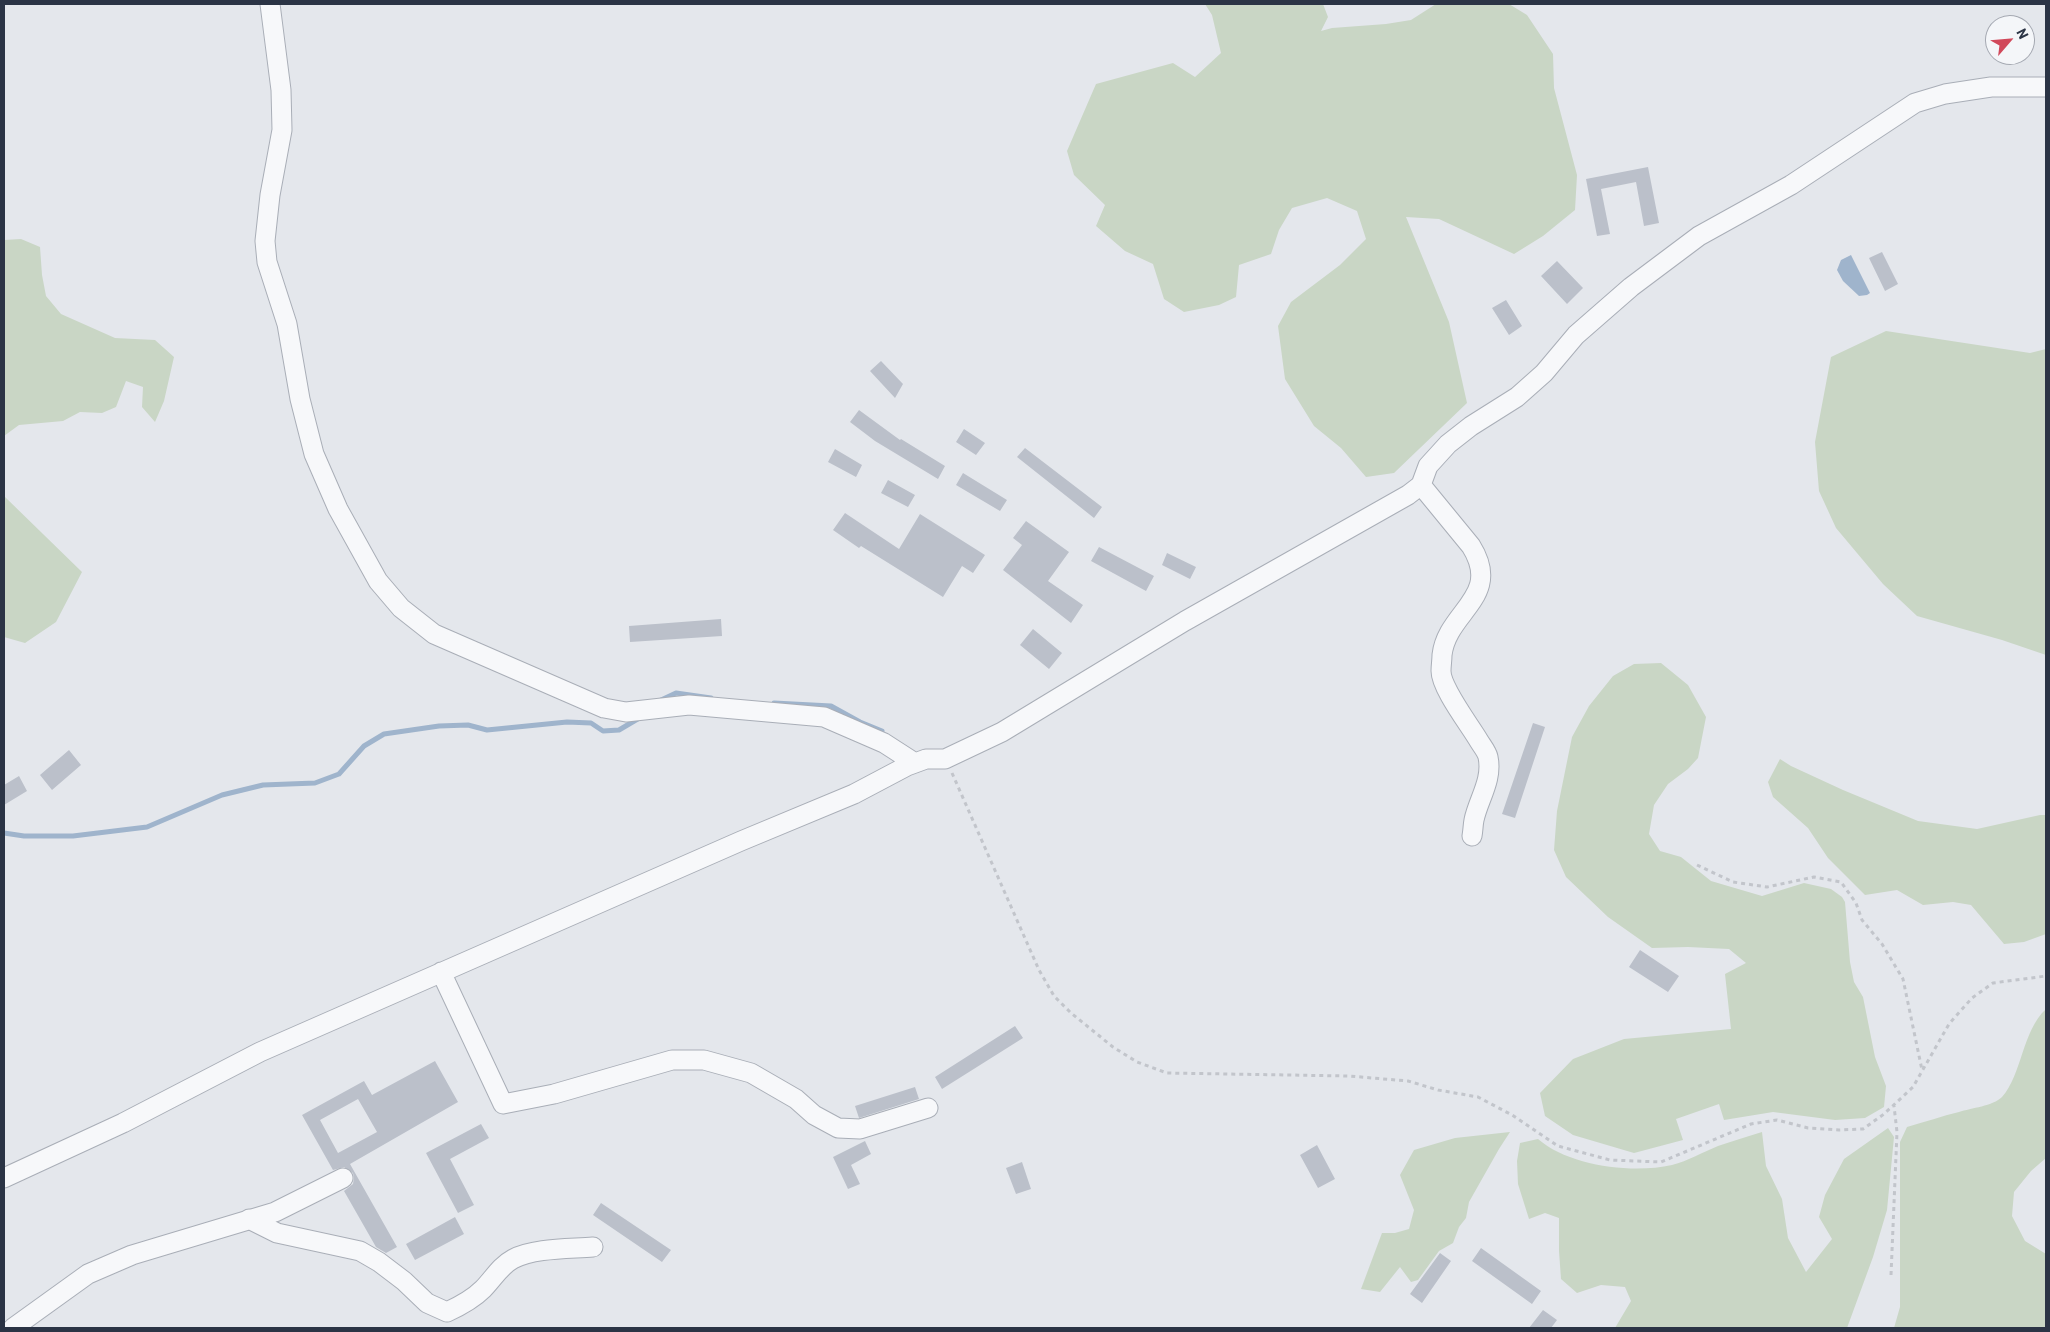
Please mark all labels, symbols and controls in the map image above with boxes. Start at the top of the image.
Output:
north arrow [1985,15,2035,65]
text: N [2013,25,2033,41]

